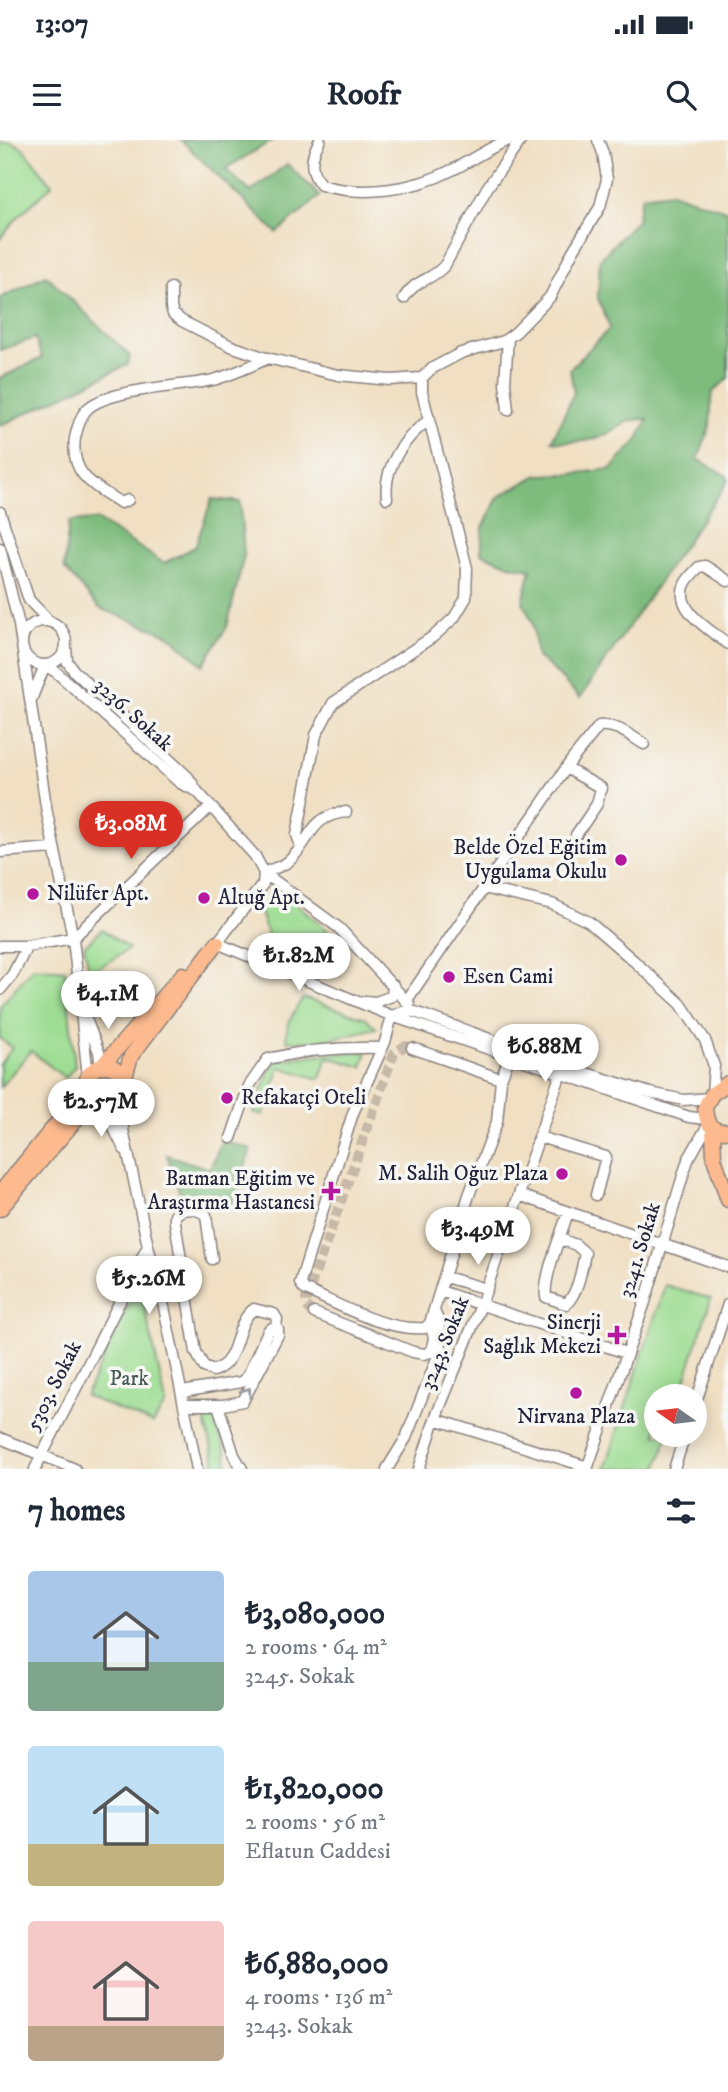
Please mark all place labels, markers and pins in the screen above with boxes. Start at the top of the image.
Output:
pin: ₺3.08M [74,802,188,861]
place label: Belde Özel Eğitim Uygulama Okulu [453,834,607,885]
marker: Belde Özel Eğitim Uygulama Okulu [613,852,629,868]
place label: Nilüfer Apt. [47,881,149,907]
place label: Altuğ Apt. [218,885,305,911]
marker: Nilüfer Apt. [25,886,41,902]
marker: Altuğ Apt. [196,890,212,906]
pin: ₺1.82M [242,934,356,993]
place label: Esen Cami [463,964,553,990]
marker: Esen Cami [441,969,457,985]
pin: ₺4.1M [59,972,157,1031]
pin: ₺6.88M [488,1024,602,1084]
pin: ₺2.57M [44,1080,158,1139]
place label: Refakatçi Oteli [241,1085,366,1111]
marker: Refakatçi Oteli [219,1090,235,1106]
place label: M. Salih Oğuz Plaza [378,1161,548,1187]
place label: Batman Eğitim ve Araştırma Hastanesi [147,1166,315,1216]
marker: M. Salih Oğuz Plaza [554,1166,570,1182]
marker: Batman Eğitim ve Araştırma Hastanesi [321,1181,341,1201]
pin: ₺3.49M [421,1208,535,1267]
pin: ₺5.26M [92,1256,206,1316]
place label: Sinerji Sağlık Mekezi [483,1310,601,1360]
marker: Sinerji Sağlık Mekezi [607,1325,627,1345]
marker: Nirvana Plaza [568,1385,584,1401]
place label: Nirvana Plaza [517,1404,635,1430]

